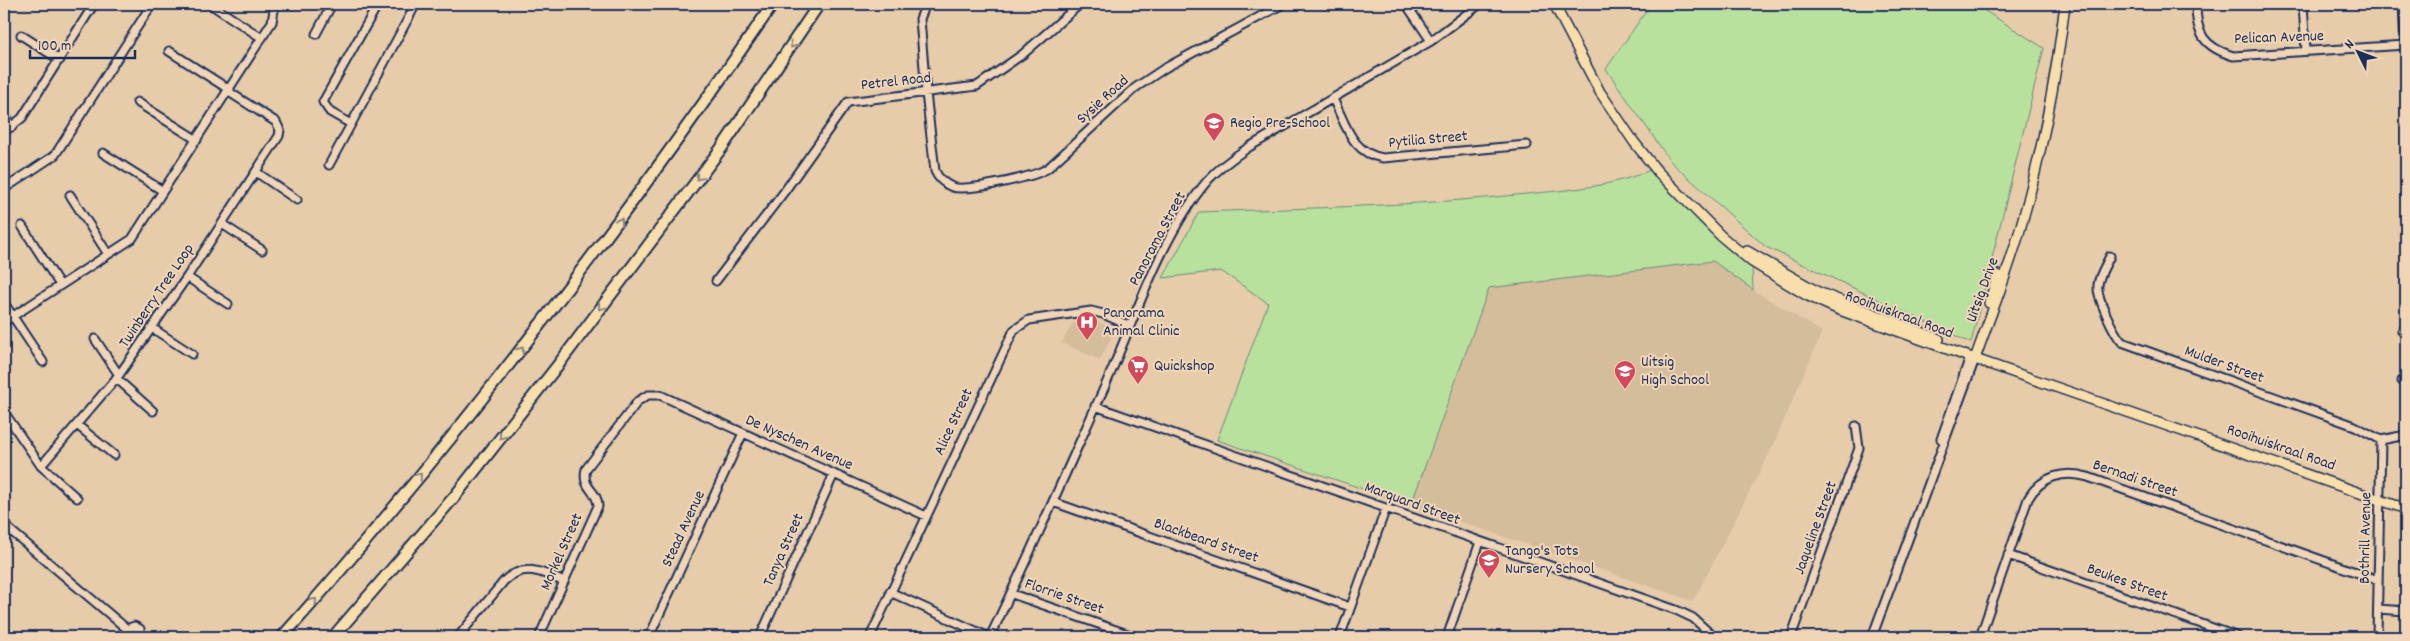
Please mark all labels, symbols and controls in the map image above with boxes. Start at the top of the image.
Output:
street label: Pelican Avenue [2234,25,2324,51]
scale bar [30,28,135,60]
north arrow [2332,28,2382,78]
text: N [2340,35,2360,54]
text: 100 m [38,36,71,58]
one-way arrow [789,39,799,48]
street label: Petrel Road [860,67,932,97]
street label: Sysie Road [1072,70,1134,130]
school or university icon: Regio Pre-School [1202,111,1226,142]
place label: Regio Pre-School [1230,112,1330,135]
street label: Pytilia Street [1387,125,1469,155]
one-way arrow [696,171,705,181]
street label: Panorama Street [1123,188,1193,290]
one-way arrow [614,218,622,227]
street label: Twinberry Tree Loop [114,239,200,353]
street label: Uitsig Drive [1961,254,2005,326]
street label: Rooihuiskraal Road [1842,285,1956,345]
one-way arrow [599,301,607,310]
place label: Panorama Animal Clinic [1103,302,1179,343]
hospital icon: Panorama Animal Clinic [1075,310,1099,341]
street label: Mulder Street [2181,340,2267,390]
one-way arrow [515,346,524,356]
place label: Uitsig High School [1641,351,1709,392]
supermarket icon: Quickshop [1126,354,1150,385]
place label: Quickshop [1154,355,1215,378]
school or university icon: Uitsig High School [1613,359,1637,390]
street label: Alice Street [928,385,980,459]
street label: De Nyschen Avenue [741,409,857,477]
street label: Rooihuiskraal Road [2223,419,2339,477]
one-way arrow [500,430,508,439]
street label: Bernadi Street [2089,454,2181,504]
one-way arrow [413,473,422,482]
street label: Marquard Street [1361,476,1463,532]
street label: Jaqueline Street [1788,478,1844,578]
street label: Stead Avenue [656,487,712,571]
street label: Bothrill Avenue [2354,492,2378,584]
street label: Morkel Street [535,510,589,594]
street label: Tanya Street [758,510,810,590]
street label: Blackbeard Street [1151,512,1262,570]
place label: Tango's Tots Nursery School [1505,540,1595,581]
school or university icon: Tango's Tots Nursery School [1477,548,1501,579]
street label: Beukes Street [2083,558,2171,608]
street label: Florrie Street [1021,573,1107,621]
one-way arrow [309,597,318,606]

